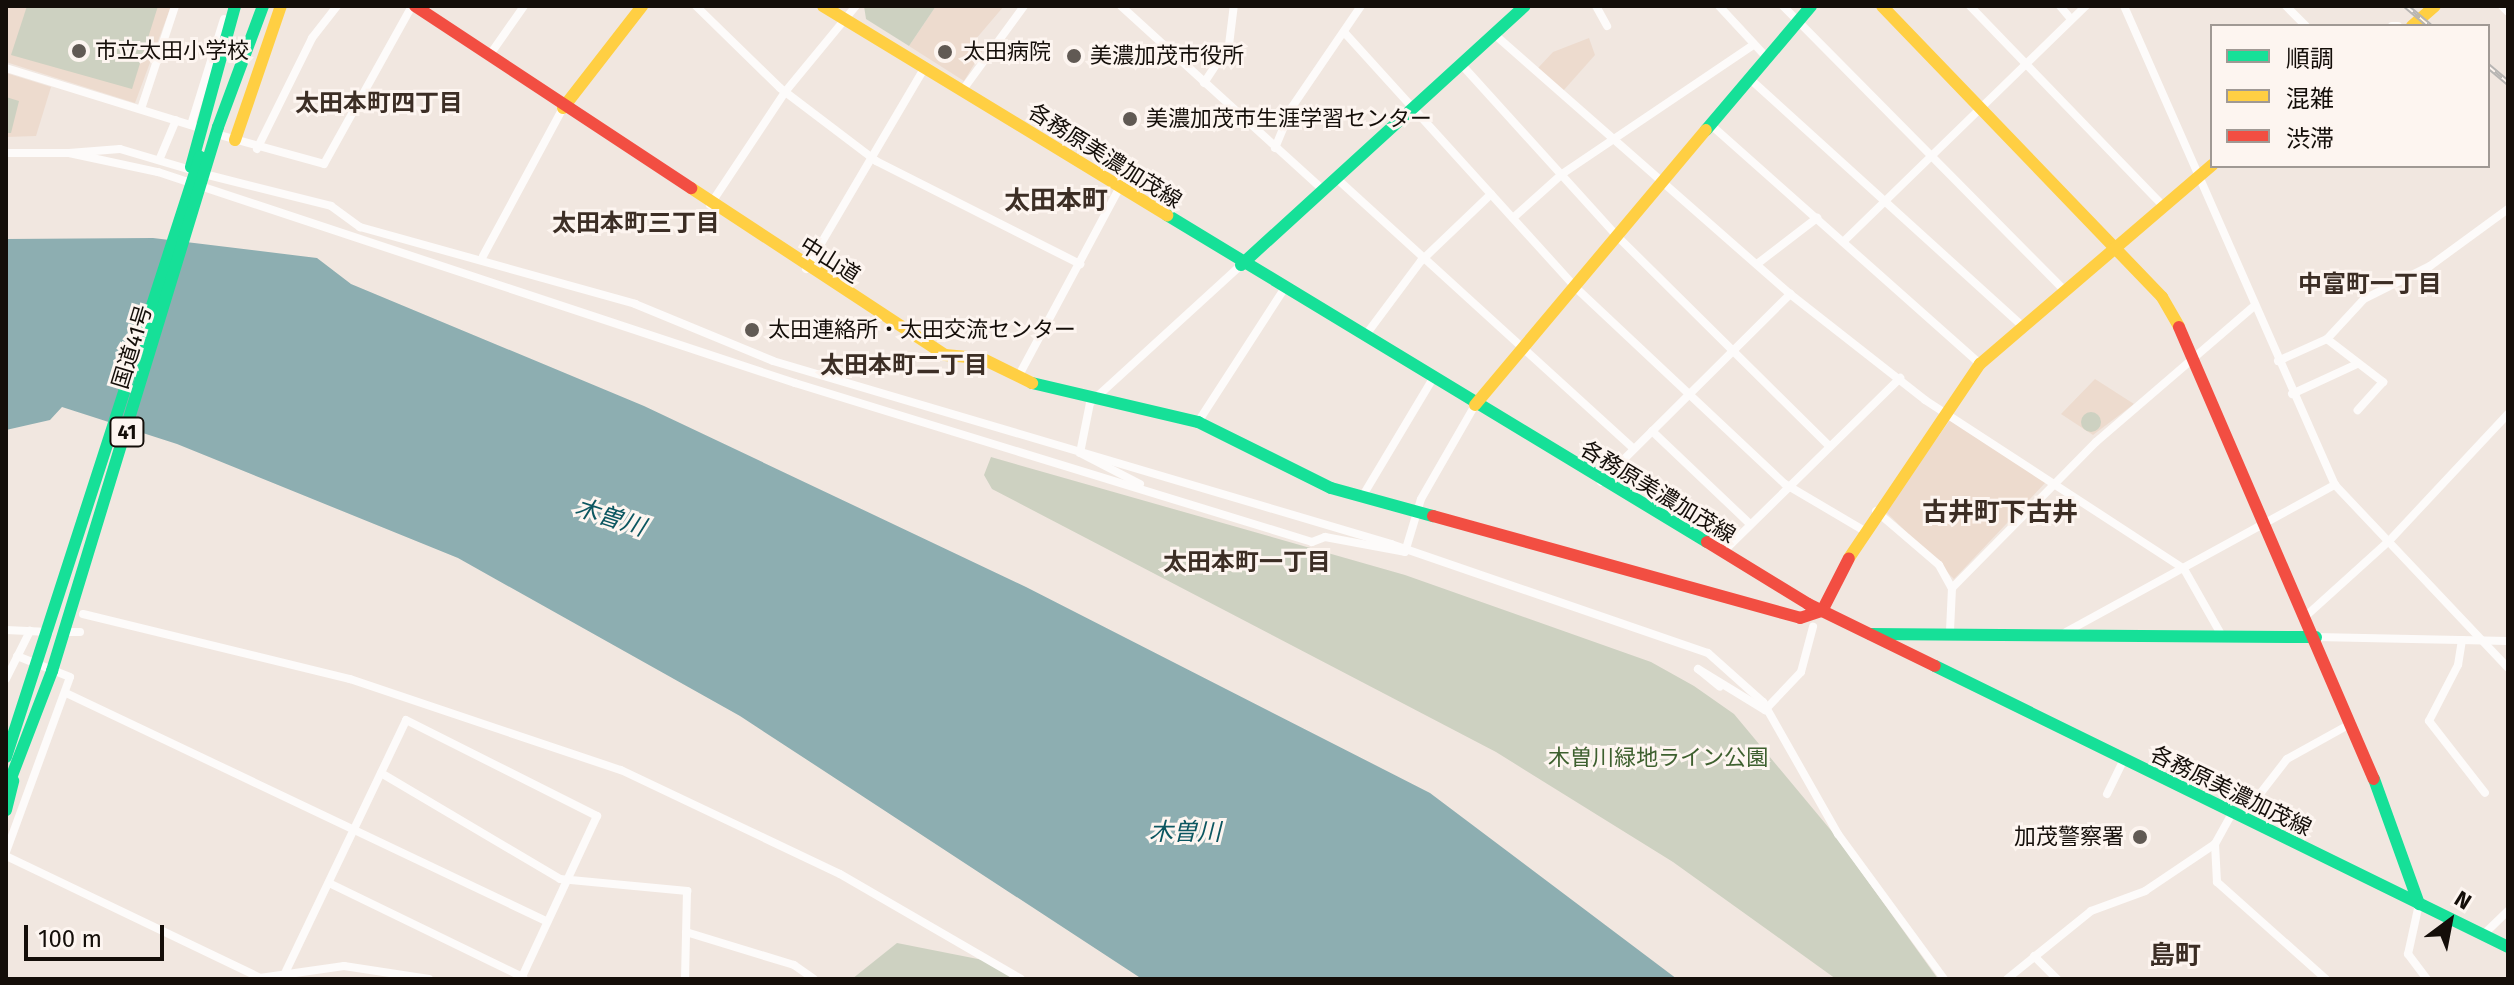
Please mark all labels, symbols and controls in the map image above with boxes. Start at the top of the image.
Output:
legend [2210,24,2490,168]
place label: 市立太田小学校 [95,38,249,64]
place label: 太田病院 [963,39,1051,65]
marker: 太田病院 [934,41,956,63]
marker: 市立太田小学校 [70,42,88,60]
place label: 美濃加茂市役所 [1090,43,1244,69]
text: 順調 [2286,45,2334,73]
marker: 美濃加茂市役所 [1065,47,1083,65]
text: 混雑 [2286,85,2334,113]
district label: 太田本町四丁目 [295,90,463,118]
street label: 各務原美濃加茂線 [1023,98,1187,214]
place label: 美濃加茂市生涯学習センター [1146,106,1432,132]
marker: 美濃加茂市生涯学習センター [1121,110,1139,128]
text: 渋滞 [2286,125,2334,153]
district label: 太田本町 [1004,185,1108,217]
district label: 太田本町三丁目 [552,210,720,238]
street label: 中山道 [795,231,865,289]
district label: 中富町一丁目 [2298,271,2442,299]
street label: 国道41号 [107,302,157,392]
place label: 太田連絡所・太田交流センター [768,317,1076,343]
marker: 太田連絡所・太田交流センター [743,321,761,339]
district label: 太田本町二丁目 [820,352,988,380]
road number: 41 [109,416,145,448]
street label: 各務原美濃加茂線 [1576,435,1740,549]
water label: 木曽川 [571,493,649,543]
district label: 古井町下古井 [1922,497,2078,529]
district label: 太田本町一丁目 [1163,549,1331,577]
street label: 各務原美濃加茂線 [2146,741,2316,841]
park label: 木曽川緑地ライン公園 [1548,745,1768,771]
water label: 木曽川 [1149,819,1221,847]
place label: 加茂警察署 [2014,824,2124,850]
marker: 加茂警察署 [2131,828,2149,846]
north arrow [2410,881,2490,961]
text: N [2450,885,2476,916]
scale bar [28,909,168,959]
text: 100 m [38,925,102,953]
district label: 島町 [2149,940,2201,972]

